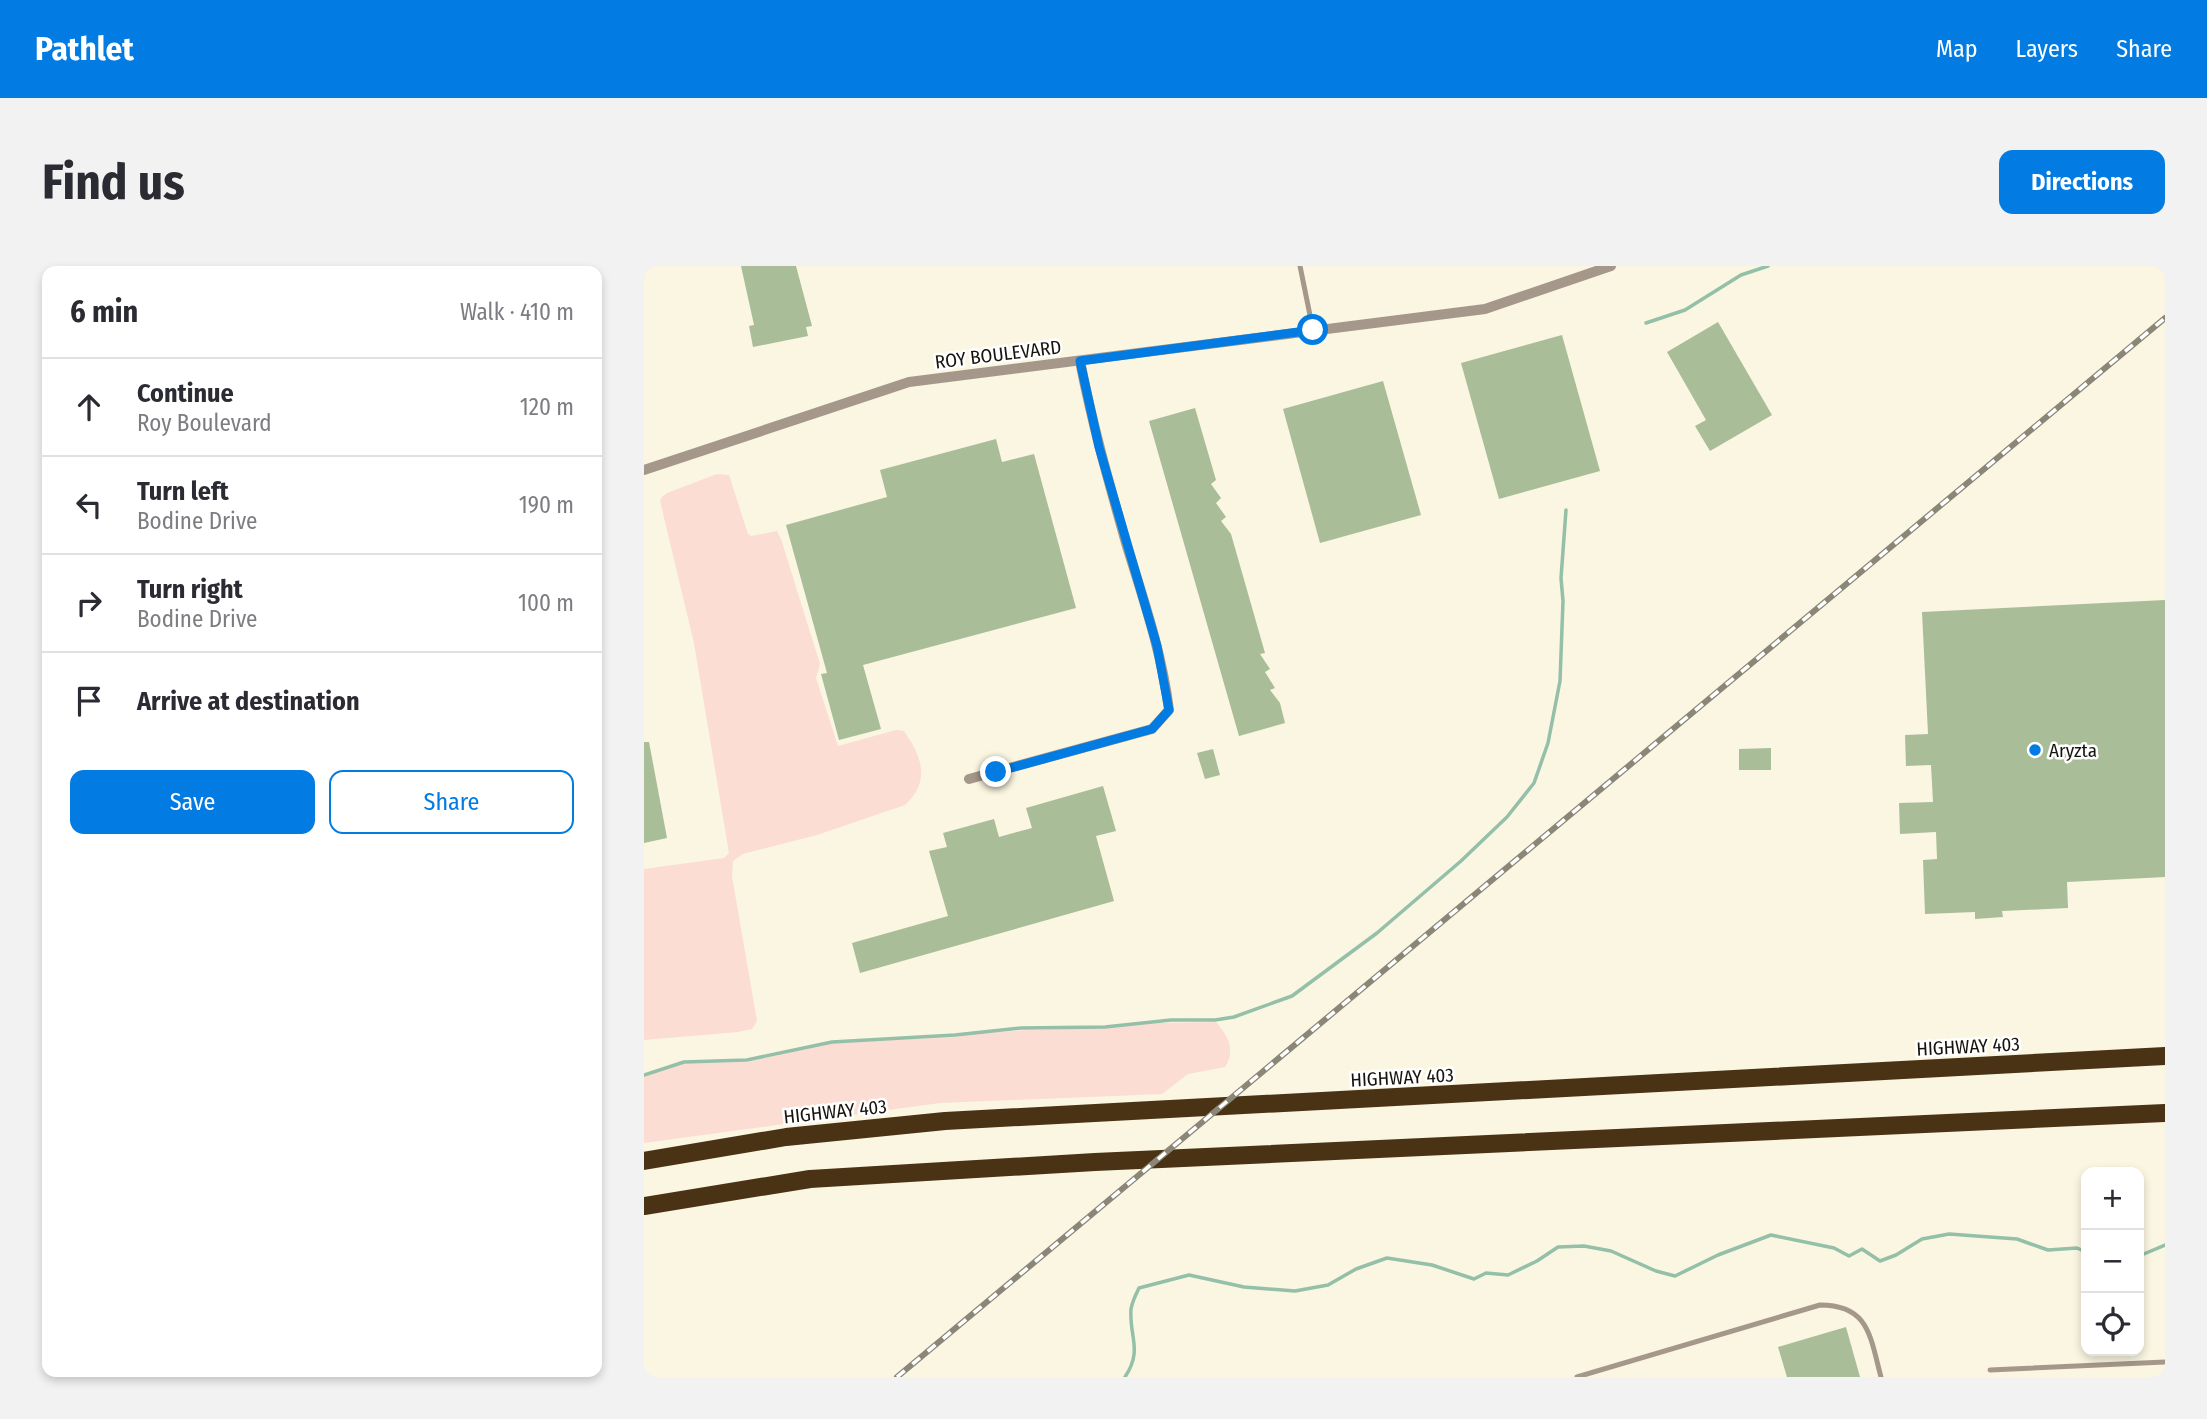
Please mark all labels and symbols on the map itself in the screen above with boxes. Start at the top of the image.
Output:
route start [1297,314,1328,345]
street label: ROY BOULEVARD [934,335,1063,374]
place label: Aryzta [2049,739,2097,762]
marker: Aryzta [2027,742,2043,758]
route end [980,756,1011,787]
street label: HIGHWAY 403 [1916,1032,2020,1061]
street label: HIGHWAY 403 [1350,1063,1454,1092]
street label: HIGHWAY 403 [782,1095,888,1128]

